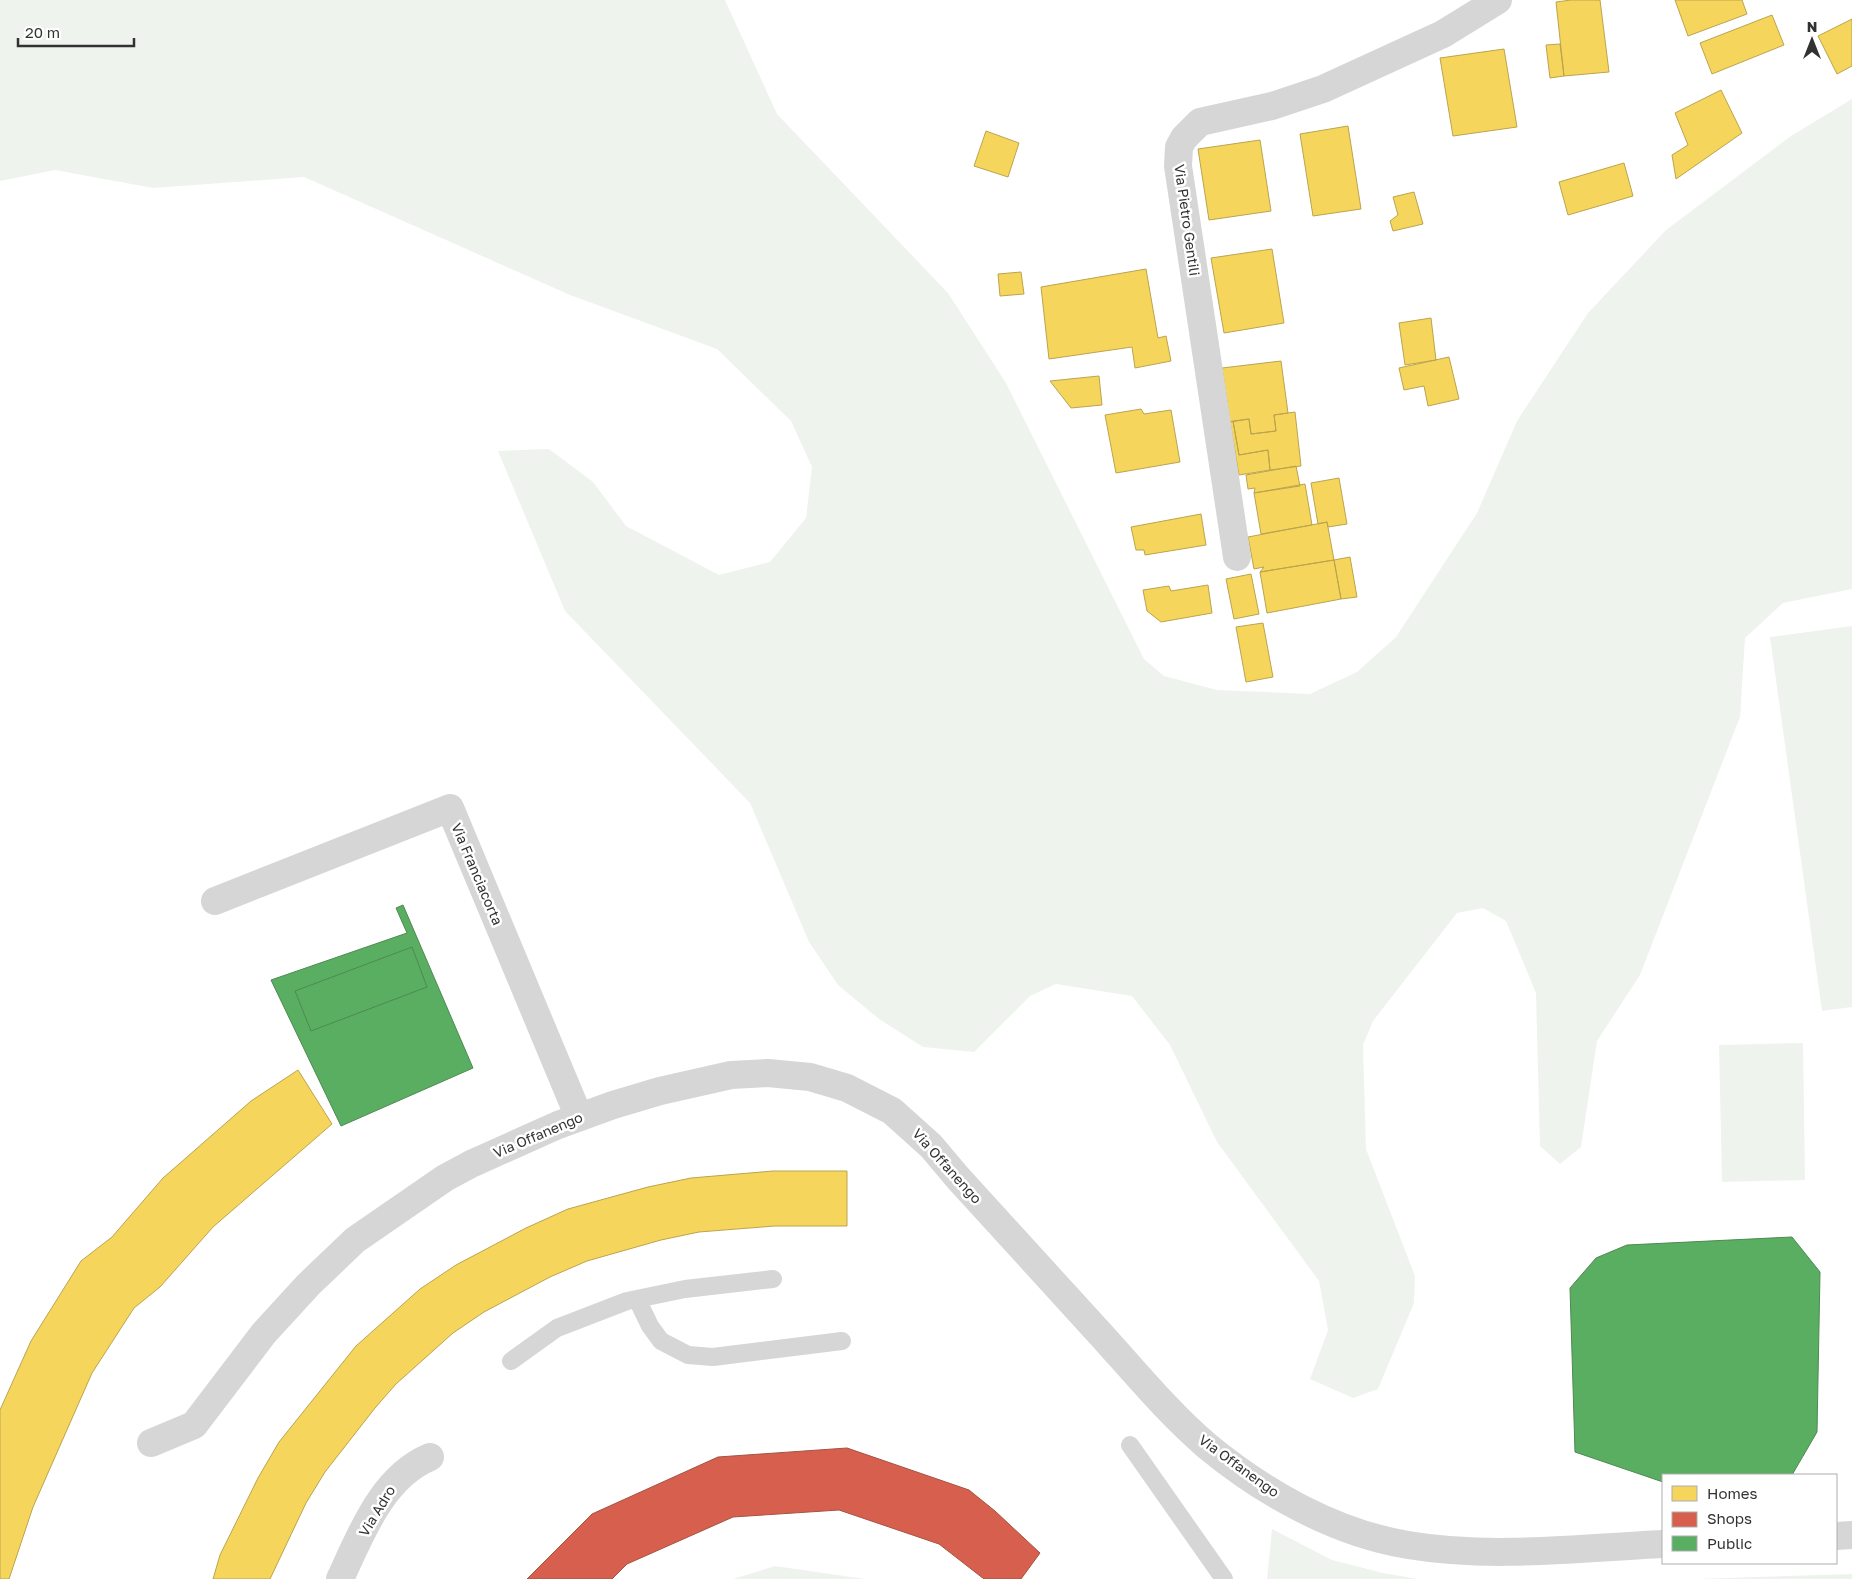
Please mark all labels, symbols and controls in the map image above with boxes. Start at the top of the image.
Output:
scale bar [18,15,134,47]
north arrow [1787,15,1837,65]
text: N [1807,18,1817,35]
text: 20 m [25,23,60,41]
street label: Via Pietro Gentili [1171,163,1204,277]
street label: Via Franciacorta [448,820,507,927]
street label: Via Offanengo [491,1108,585,1161]
street label: Via Offanengo [909,1125,986,1207]
street label: Via Offanengo [1196,1431,1283,1500]
legend [1662,1474,1837,1564]
street label: Via Adro [355,1482,398,1539]
text: Homes [1707,1484,1757,1502]
text: Shops [1707,1509,1752,1527]
text: Public [1707,1534,1752,1552]

